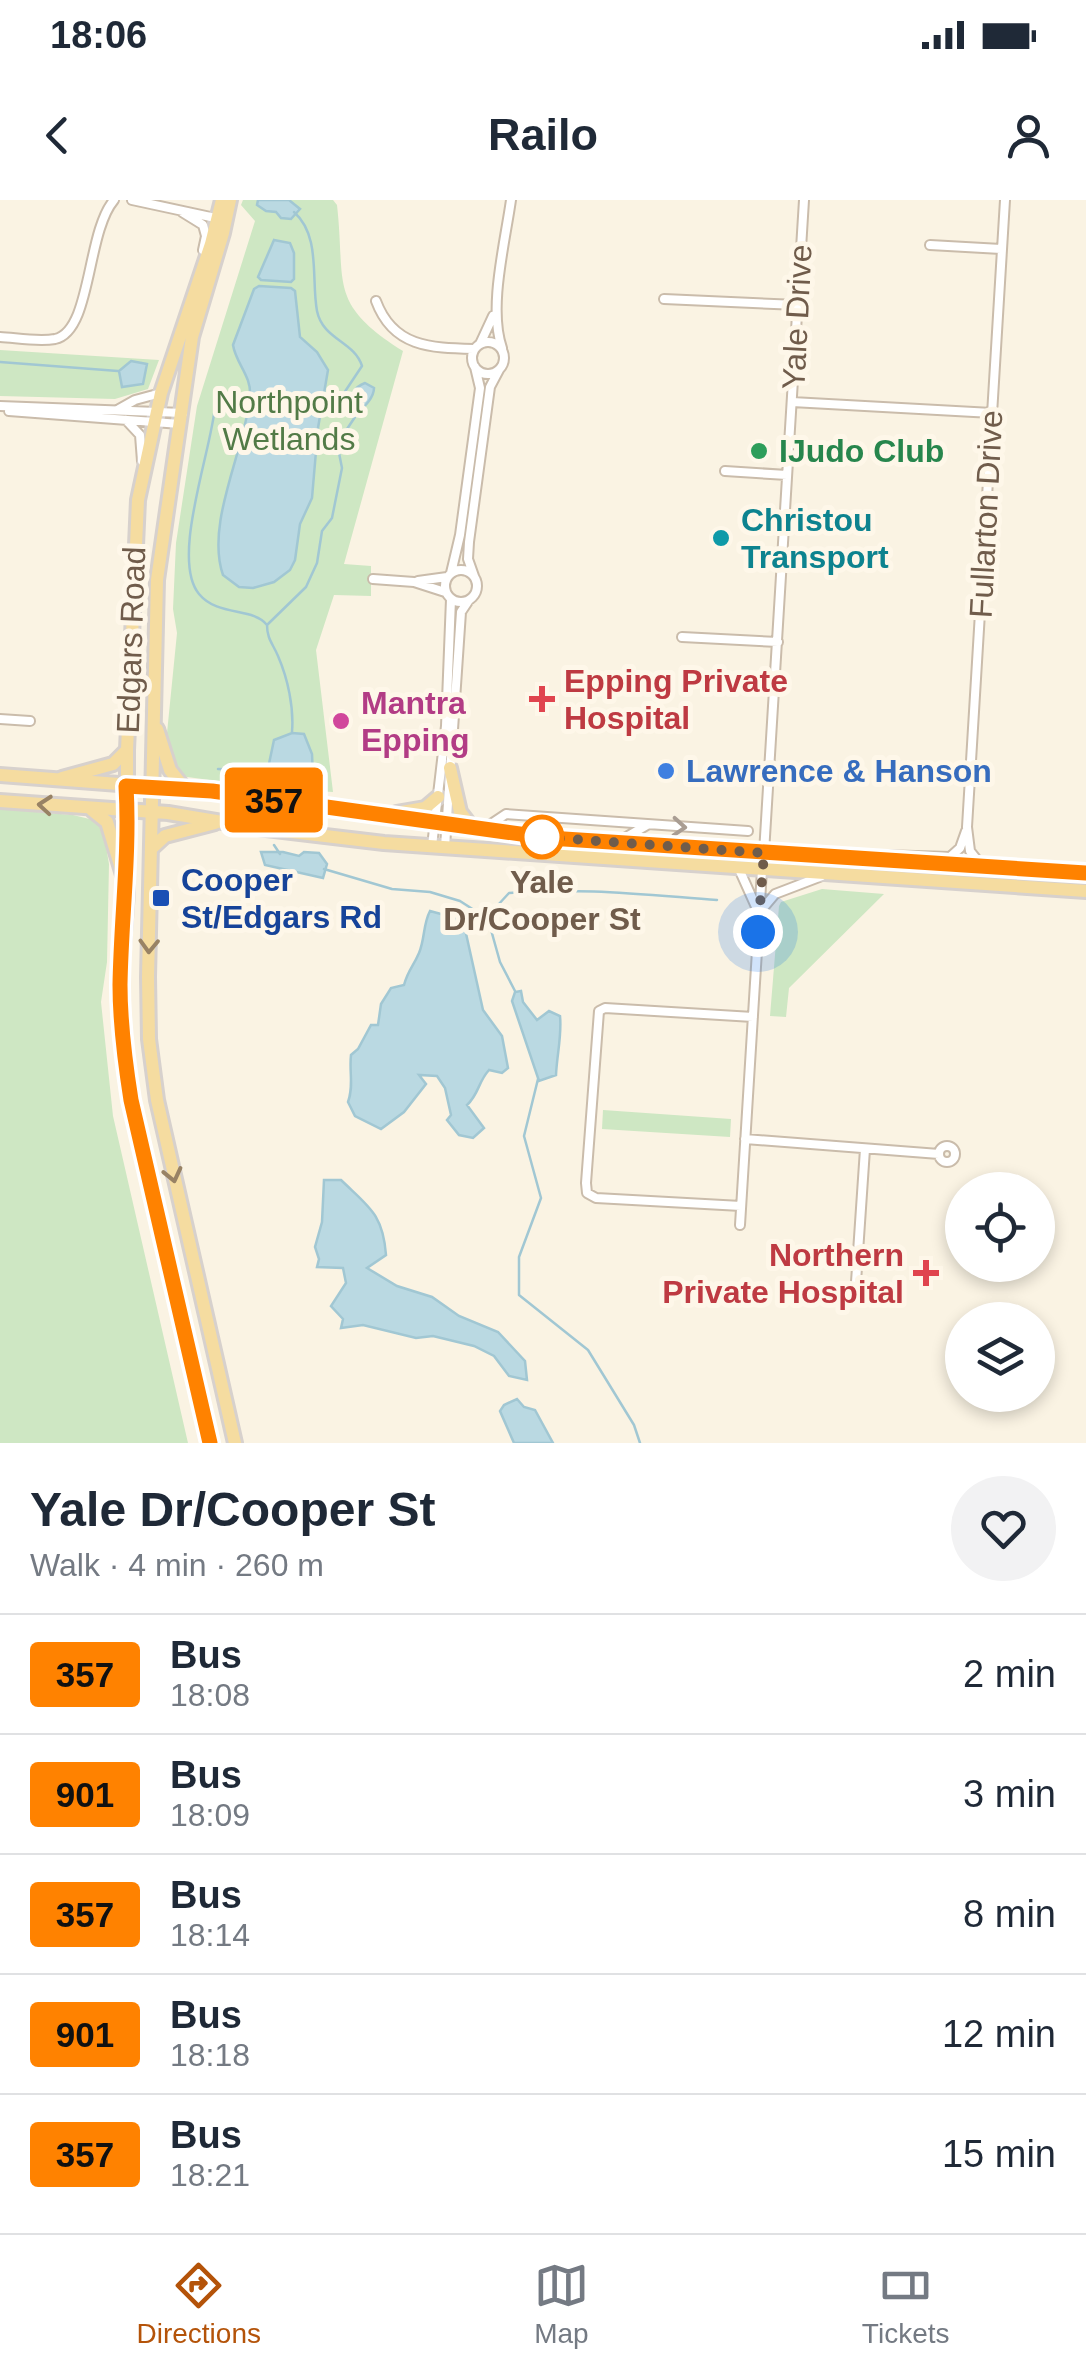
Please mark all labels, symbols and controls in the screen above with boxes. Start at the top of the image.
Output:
text: 18:06 [50,14,147,56]
icon: back [30,108,85,163]
icon: person [1001,108,1056,163]
text: Railo [488,109,598,160]
street label: Yale Drive [775,244,819,390]
park label: Northpoint Wetlands [215,384,363,457]
street label: Fullarton Drive [963,409,1009,619]
place label: IJudo Club [779,433,944,469]
marker: IJudo Club [748,440,770,462]
place label: Christou Transport [741,502,889,575]
marker: Christou Transport [710,527,732,549]
street label: Edgars Road [110,546,152,734]
place label: Epping Private Hospital [564,663,788,736]
place label: Mantra Epping [361,685,469,758]
marker: Epping Private Hospital [529,686,555,712]
marker: Mantra Epping [330,710,352,732]
place label: Lawrence & Hanson [686,753,992,789]
marker: Lawrence & Hanson [655,760,677,782]
line badge: 357 [216,768,332,832]
text: 357 [245,781,303,820]
one-way arrow [36,794,52,816]
marker: Yale Dr/Cooper St [521,816,563,858]
one-way arrow [671,816,687,837]
place label: Cooper St/Edgars Rd [181,862,382,935]
place label: Yale Dr/Cooper St [443,864,641,937]
marker: Cooper St/Edgars Rd [150,887,172,909]
your location [733,907,783,957]
one-way arrow [138,938,159,954]
one-way arrow [161,1166,182,1183]
map controls [945,1172,1055,1412]
button: locate [945,1172,1055,1282]
place label: Northern Private Hospital [662,1237,904,1310]
marker: Northern Private Hospital [913,1260,939,1286]
button: layers [945,1302,1055,1412]
button: heart [951,1476,1056,1581]
text: Yale Dr/Cooper St [30,1483,435,1536]
text: Walk · 4 min · 260 m [30,1547,324,1583]
text: Bus [170,1634,242,1676]
text: 2 min [963,1653,1056,1695]
text: 357 [56,1655,114,1694]
text: 18:08 [170,1677,250,1713]
text: Bus [170,1754,242,1796]
text: 3 min [963,1773,1056,1815]
text: 901 [56,1775,114,1814]
text: 18:09 [170,1797,250,1833]
text: Bus [170,1874,242,1916]
text: 8 min [963,1893,1056,1935]
text: 357 [56,1895,114,1934]
text: 18:14 [170,1917,250,1953]
text: Bus [170,1994,242,2036]
text: 12 min [942,2013,1056,2055]
text: 901 [56,2015,114,2054]
text: 18:18 [170,2037,250,2073]
text: Bus [170,2114,242,2156]
text: 15 min [942,2133,1056,2175]
text: 357 [56,2135,114,2174]
text: 18:21 [170,2157,250,2193]
tab: Directions [136,2258,261,2350]
tab: Map [534,2258,589,2350]
tab: Tickets [862,2258,950,2350]

